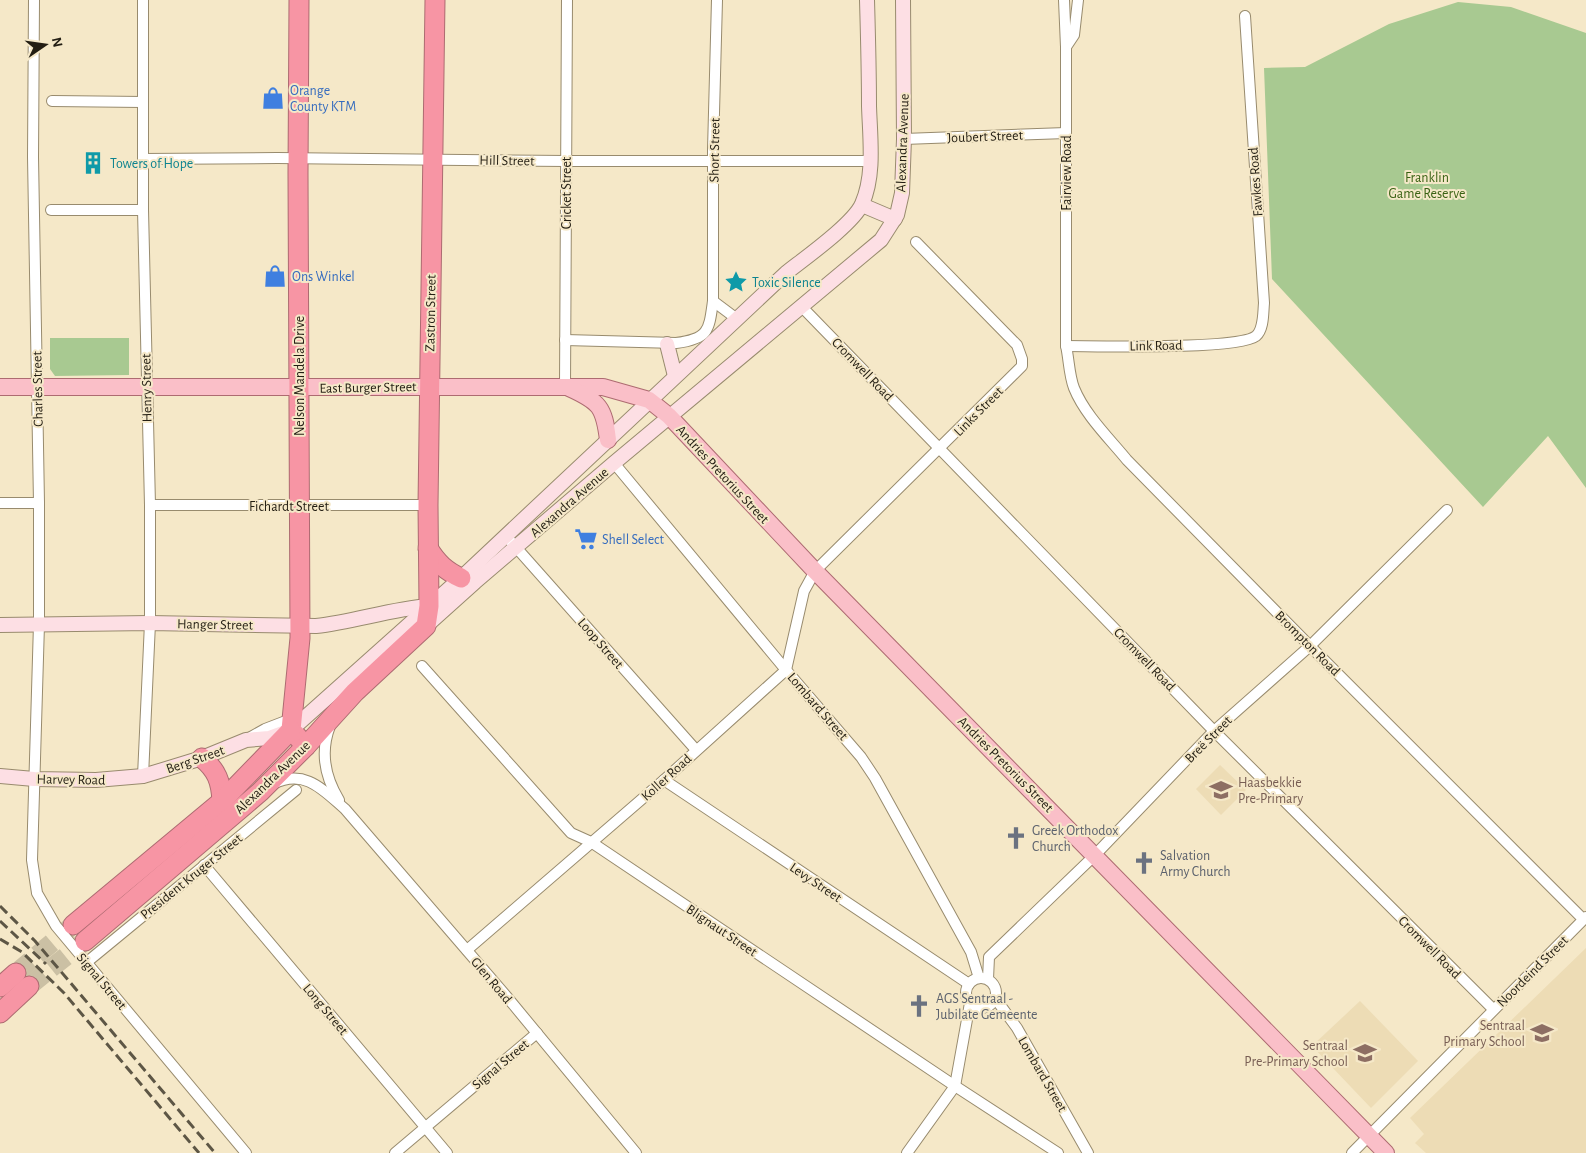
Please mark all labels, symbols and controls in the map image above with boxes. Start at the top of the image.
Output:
north arrow [20,20,70,70]
text: N [49,36,65,49]
place label: Orange County KTM [290,84,356,114]
shop icon: Orange County KTM [260,85,286,111]
street label: Alexandra Avenue [894,94,912,193]
street label: Short Street [707,117,723,183]
street label: Joubert Street [947,129,1024,145]
street label: Fairview Road [1060,135,1074,211]
street label: Fawkes Road [1247,147,1265,217]
building icon: Towers of Hope [80,150,106,176]
street label: Hill Street [479,154,535,168]
street label: Cricket Street [560,156,574,229]
place label: Towers of Hope [110,157,193,171]
park label: Franklin Game Reserve [1389,171,1465,201]
shop icon: Ons Winkel [262,263,288,289]
place icon: Toxic Silence [723,269,749,295]
place label: Ons Winkel [292,270,355,284]
street label: Zastron Street [423,274,439,352]
place label: Toxic Silence [752,276,821,290]
street label: Nelson Mandela Drive [293,316,307,436]
street label: Cromwell Road [829,335,896,404]
street label: Link Road [1129,339,1183,353]
street label: Charles Street [30,350,46,427]
street label: Henry Street [139,353,155,422]
street label: East Burger Street [319,380,417,396]
street label: Links Street [951,384,1006,439]
street label: Andries Pretorius Street [673,423,772,527]
street label: Alexandra Avenue [528,465,611,540]
street label: Fichardt Street [249,500,330,514]
supermarket icon: Shell Select [573,526,599,552]
place label: Shell Select [602,533,665,547]
street label: Brompton Road [1272,609,1342,679]
street label: Loop Street [575,616,626,672]
street label: Hanger Street [177,617,254,633]
street label: Cromwell Road [1111,625,1178,694]
street label: Lombard Street [784,670,850,743]
street label: Breë Street [1183,713,1235,766]
street label: Andries Pretorius Street [955,714,1056,816]
street label: Alexandra Avenue [232,738,313,817]
street label: Berg Street [164,743,227,776]
street label: Koller Road [639,752,694,804]
street label: Harvey Road [37,772,105,788]
place label: Haasbekkie Pre-Primary [1238,776,1303,806]
school or university icon: Haasbekkie Pre-Primary [1208,777,1234,803]
place label: Greek Orthodox Church [1032,824,1118,854]
church icon: Greek Orthodox Church [1003,825,1029,851]
street label: President Kruger Street [138,831,246,922]
place label: Salvation Army Church [1160,849,1230,879]
church icon: Salvation Army Church [1131,850,1157,876]
street label: Levy Street [787,860,844,905]
street label: Blignaut Street [684,902,760,960]
street label: Cromwell Road [1395,914,1463,982]
street label: Noordeind Street [1494,933,1571,1010]
street label: Signal Street [74,951,129,1013]
street label: Glen Road [468,955,514,1006]
street label: Long Street [300,982,351,1038]
place label: AGS Sentraal - Jubilate Gemeente [936,992,1038,1022]
church icon: AGS Sentraal - Jubilate Gemeente [906,993,932,1019]
place label: Sentraal Primary School [1443,1019,1525,1049]
school or university icon: Sentraal Primary School [1529,1020,1555,1046]
street label: Lombard Street [1015,1035,1069,1115]
street label: Signal Street [470,1037,532,1092]
place label: Sentraal Pre-Primary School [1244,1039,1348,1069]
school or university icon: Sentraal Pre-Primary School [1352,1040,1378,1066]

